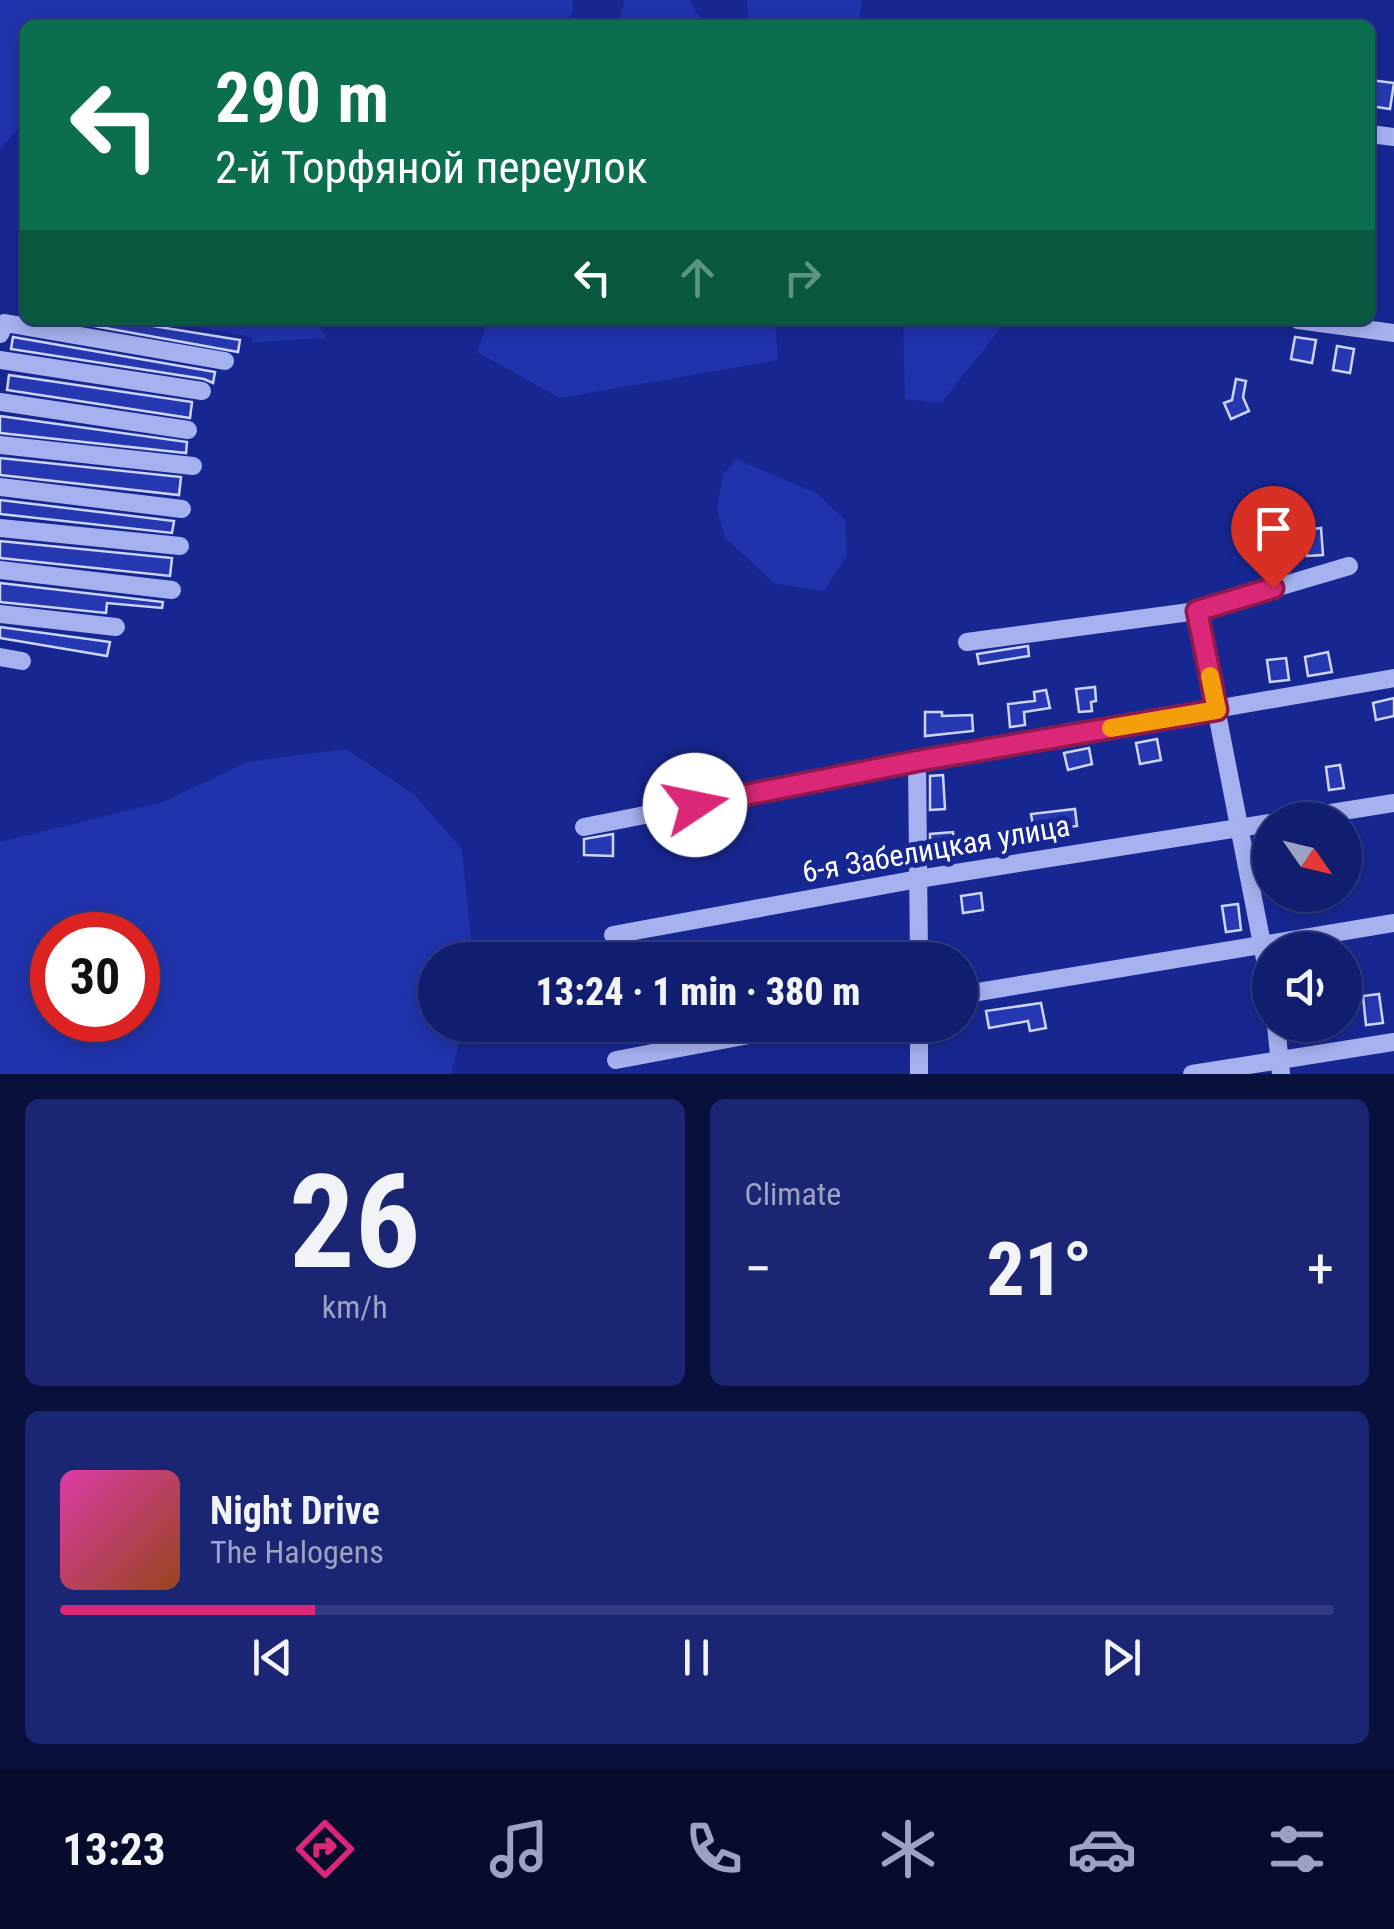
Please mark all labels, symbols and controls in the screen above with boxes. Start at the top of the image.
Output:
text: 290 m [215,57,389,139]
icon: left [50,60,180,190]
text: 2-й Торфяной переулок [215,141,648,194]
icon: left [565,250,620,305]
icon: ahead [670,250,725,305]
icon: right [775,250,830,305]
pin [1231,486,1316,589]
icon: arrive [1246,501,1301,556]
position arrow [643,753,747,857]
north arrow [1252,802,1362,912]
map controls [1252,802,1362,1042]
street label: 6-я Забелицкая улица [799,808,1072,889]
speed limit sign: 30 [30,912,160,1042]
button: sound [1252,932,1362,1042]
text: 13:24 · 1 min · 380 m [536,970,860,1014]
text: 26 [289,1146,420,1299]
text: Climate [745,1175,841,1213]
text: 21° [986,1225,1092,1313]
text: − [745,1237,772,1301]
text: + [1307,1237,1334,1301]
text: km/h [322,1288,388,1326]
text: Night Drive [210,1489,380,1533]
text: The Halogens [210,1533,384,1571]
icon: previous [245,1630,300,1685]
icon: pause [669,1630,724,1685]
icon: next [1094,1630,1149,1685]
icon: directions [290,1814,360,1884]
icon: music [484,1814,554,1884]
icon: phone [679,1814,749,1884]
icon: climate [873,1814,943,1884]
icon: car [1067,1814,1137,1884]
icon: filters [1262,1814,1332,1884]
text: 13:23 [62,1823,165,1876]

